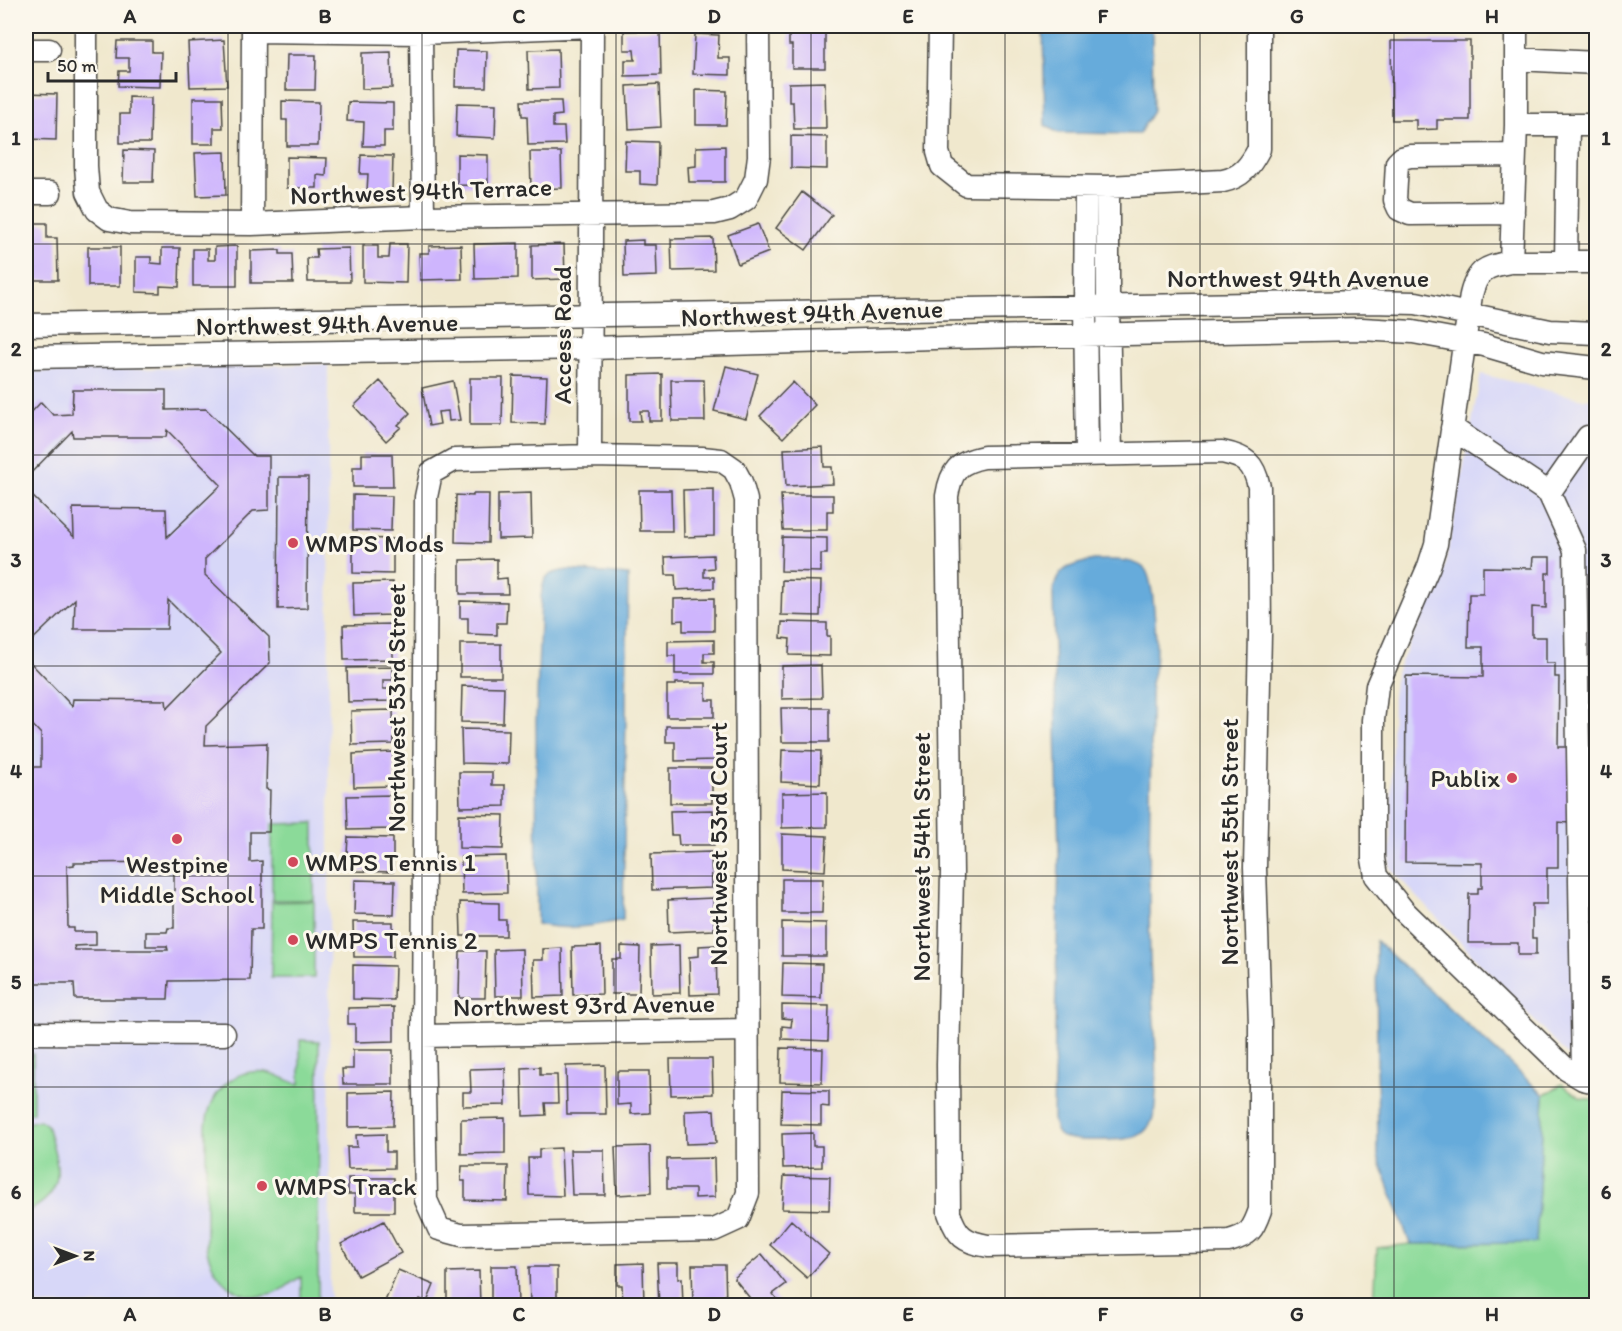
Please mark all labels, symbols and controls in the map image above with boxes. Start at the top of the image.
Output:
text: A [123,4,137,28]
text: B [319,4,332,28]
text: C [513,4,526,28]
text: D [707,4,721,28]
text: E [902,4,914,28]
text: F [1098,4,1109,28]
text: G [1290,4,1304,28]
text: H [1485,4,1499,28]
scale bar [48,45,176,83]
text: 50 m [57,55,97,77]
text: 1 [11,126,21,150]
text: 1 [1601,126,1611,150]
street label: Northwest 94th Terrace [289,170,553,212]
street label: Northwest 94th Avenue [1167,262,1429,294]
street label: Access Road [546,266,578,404]
street label: Northwest 94th Avenue [680,292,944,334]
street label: Northwest 94th Avenue [195,306,459,342]
text: 2 [11,337,22,361]
text: 2 [1601,337,1612,361]
place label: WMPS Mods [305,527,444,559]
marker: WMPS Mods [286,536,300,550]
text: 3 [11,548,22,572]
text: 3 [1601,548,1612,572]
street label: Northwest 53rd Street [380,583,412,833]
street label: Northwest 55th Street [1213,718,1245,966]
street label: Northwest 53rd Court [702,722,734,966]
street label: Northwest 54th Street [905,732,937,982]
text: 4 [10,759,22,783]
text: 4 [1600,759,1612,783]
place label: Publix [1430,762,1500,794]
marker: Publix [1505,771,1519,785]
marker: Westpine Middle School [170,832,184,846]
place label: WMPS Tennis 1 [305,846,476,878]
place label: Westpine Middle School [100,848,254,910]
marker: WMPS Tennis 1 [286,855,300,869]
place label: WMPS Tennis 2 [305,924,478,956]
marker: WMPS Tennis 2 [286,933,300,947]
text: 5 [11,970,22,994]
text: 5 [1601,970,1612,994]
street label: Northwest 93rd Avenue [453,987,715,1023]
place label: WMPS Track [274,1170,417,1202]
marker: WMPS Track [255,1179,269,1193]
text: 6 [11,1180,22,1204]
text: 6 [1601,1180,1612,1204]
north arrow [45,1226,105,1286]
text: N [80,1251,99,1261]
text: A [123,1302,137,1326]
text: B [319,1302,332,1326]
text: C [513,1302,526,1326]
text: D [707,1302,721,1326]
text: E [902,1302,914,1326]
text: F [1098,1302,1109,1326]
text: G [1290,1302,1304,1326]
text: H [1485,1302,1499,1326]

